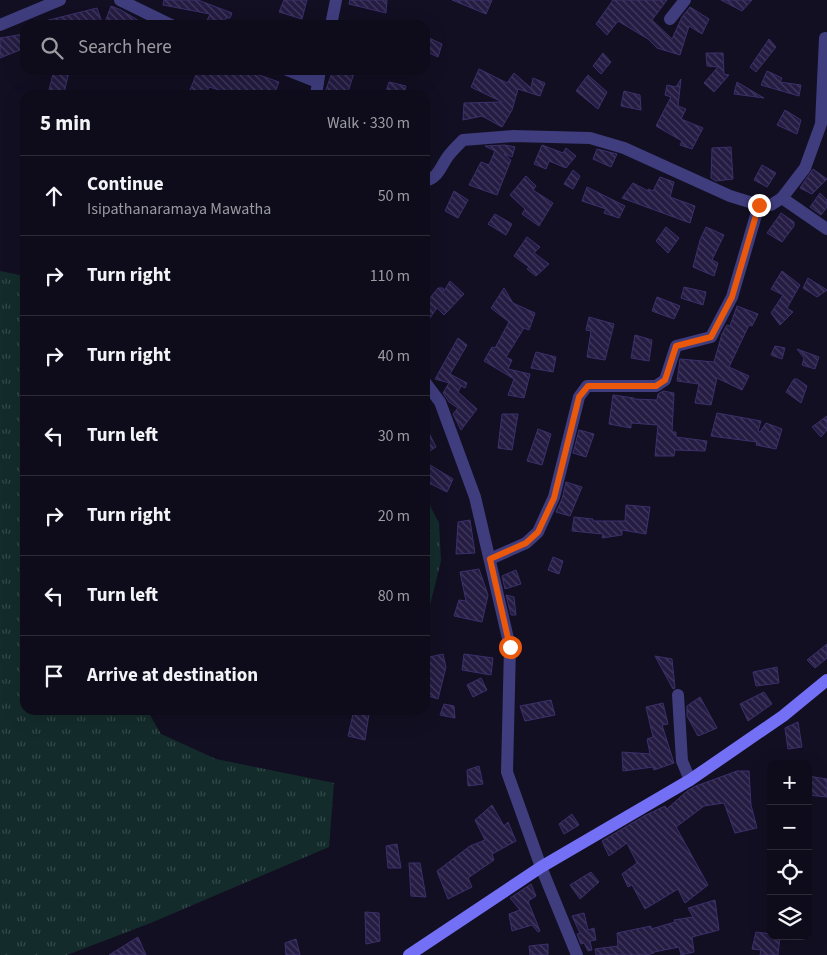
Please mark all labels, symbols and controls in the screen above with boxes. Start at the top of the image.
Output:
search box [20,20,430,75]
icon: search [38,34,66,62]
text: Search here [78,34,172,61]
text: 5 min [40,108,91,138]
text: Walk · 330 m [327,112,410,134]
text: Continue [87,171,164,198]
icon: ahead [40,182,68,210]
text: 50 m [378,185,410,207]
route end [748,194,771,217]
text: Isipathanaramaya Mawatha [87,198,271,220]
icon: right [40,262,68,290]
text: Turn right [87,262,171,289]
text: 110 m [370,265,410,287]
icon: right [40,342,68,370]
text: Turn right [87,342,171,369]
text: 40 m [378,345,410,367]
icon: left [40,422,68,450]
text: Turn left [87,422,158,449]
text: 30 m [378,425,410,447]
icon: right [40,502,68,530]
text: Turn right [87,502,171,529]
text: 20 m [378,505,410,527]
icon: left [40,582,68,610]
text: Turn left [87,582,158,609]
text: 80 m [378,585,410,607]
route start [499,636,522,659]
icon: arrive [40,662,68,690]
text: Arrive at destination [87,662,258,689]
map controls [767,760,812,940]
button: + [767,760,812,805]
button: − [767,805,812,850]
button: locate [767,850,812,895]
button: layers [767,895,812,940]

